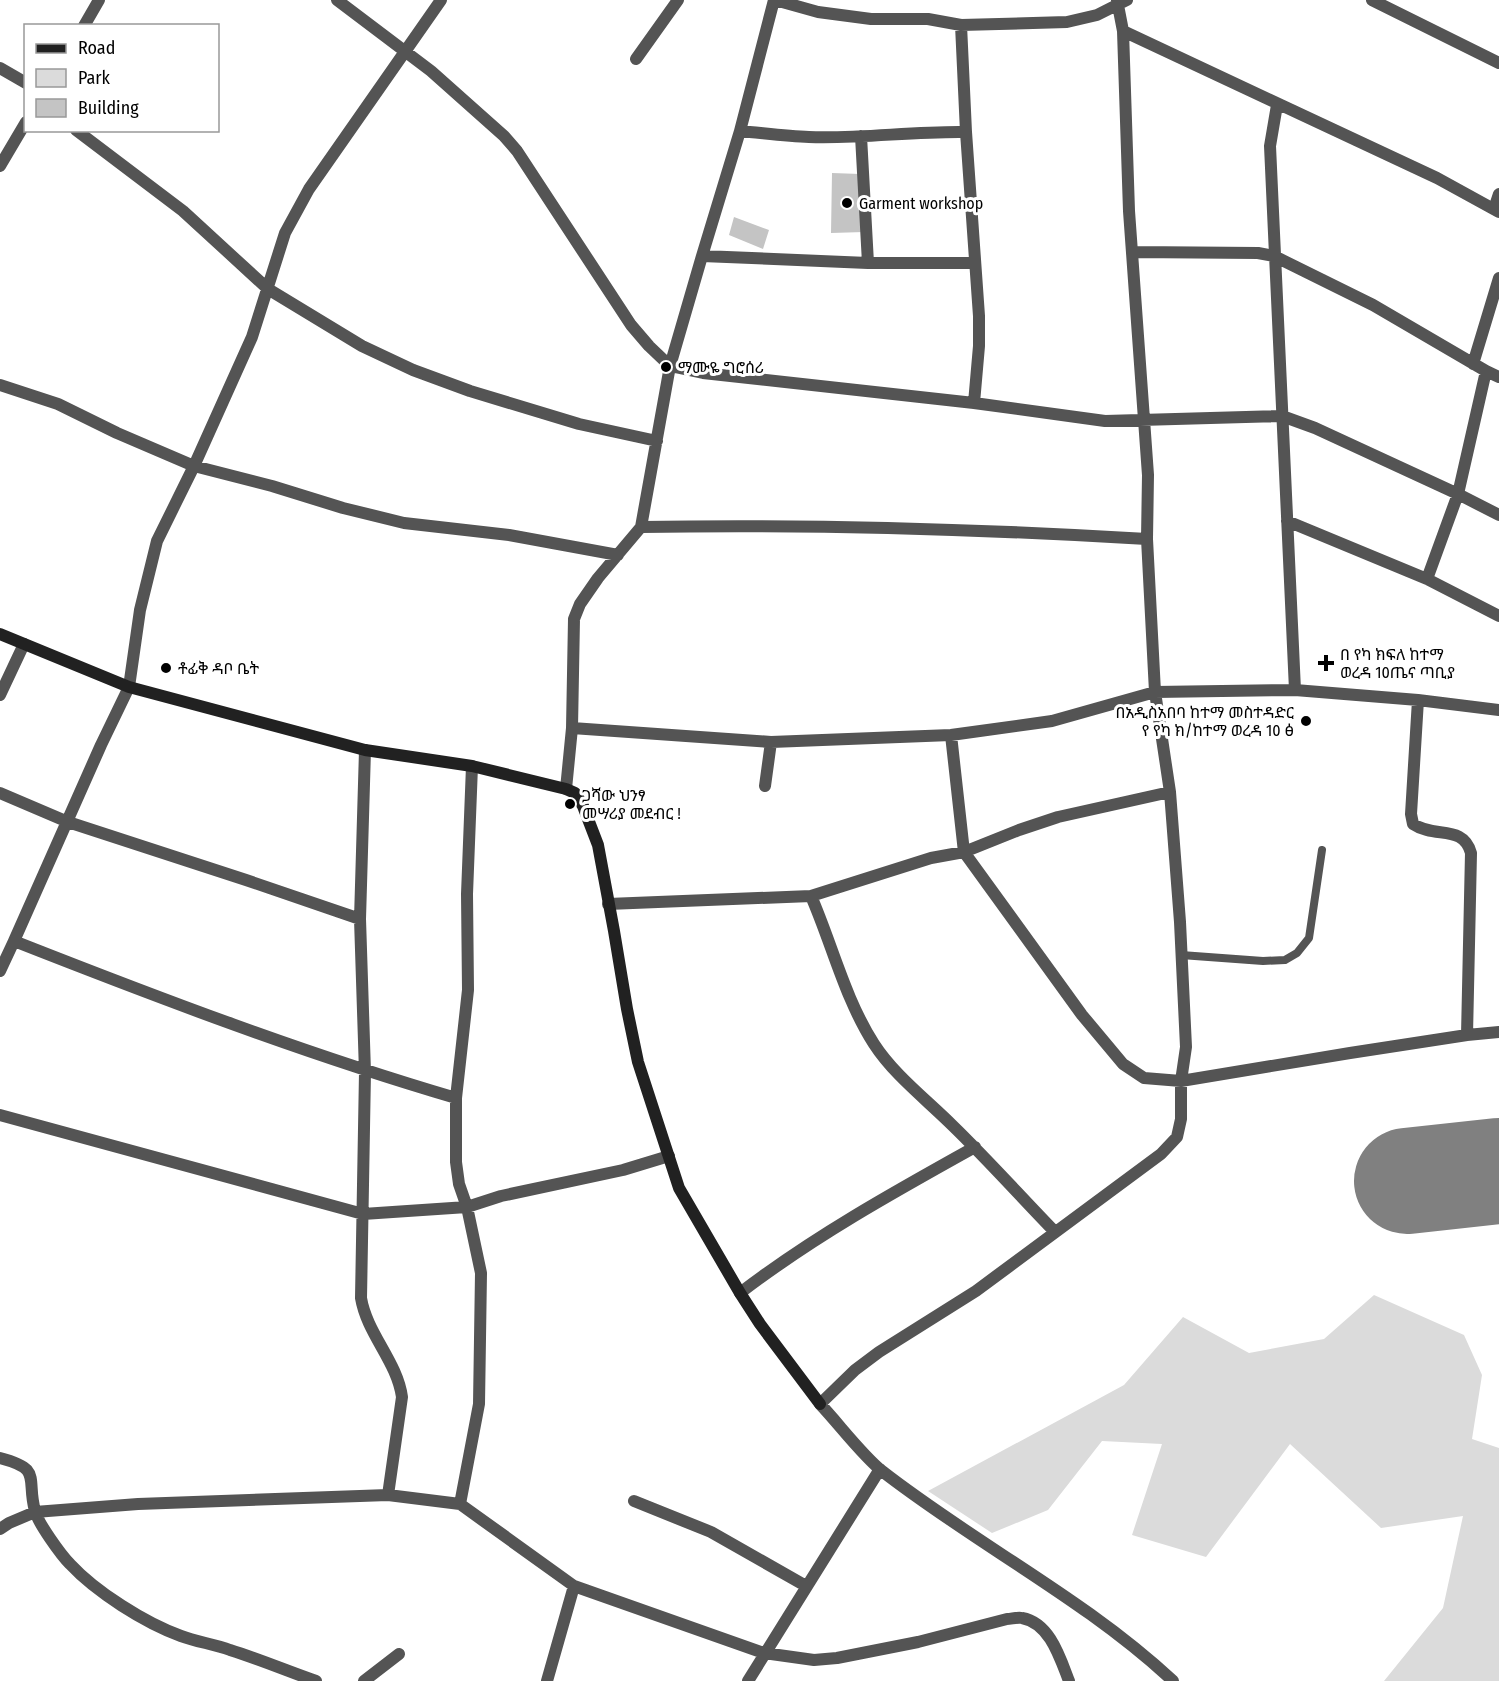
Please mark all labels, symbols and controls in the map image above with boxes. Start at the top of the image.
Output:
legend [24,24,219,132]
text: Road [78,37,115,59]
text: Park [78,67,111,89]
text: Building [78,97,139,119]
place label: Garment workshop [859,194,983,213]
marker: Garment workshop [840,196,854,210]
place label: ማሙዬ ግሮሰሪ [678,358,764,377]
marker: ማሙዬ ግሮሰሪ [659,360,673,374]
place label: በ የካ ክፍለ ከተማ ወረዳ 10ጤና ጣቢያ [1340,645,1455,682]
marker: በ የካ ክፍለ ከተማ ወረዳ 10ጤና ጣቢያ [1317,654,1335,672]
place label: ቶፊቅ ዳቦ ቤት [178,659,260,678]
marker: ቶፊቅ ዳቦ ቤት [159,661,173,675]
place label: በአዲስአበባ ከተማ መስተዳድር የ የካ ክ/ከተማ ወረዳ 10 ፅ [1115,703,1294,740]
marker: በአዲስአበባ ከተማ መስተዳድር የ የካ ክ/ከተማ ወረዳ 10 ፅ [1299,714,1313,728]
place label: ጋሻው ህንፃ መሣሪያ መደብር ! [582,786,681,823]
marker: ጋሻው ህንፃ መሣሪያ መደብር ! [563,797,577,811]

